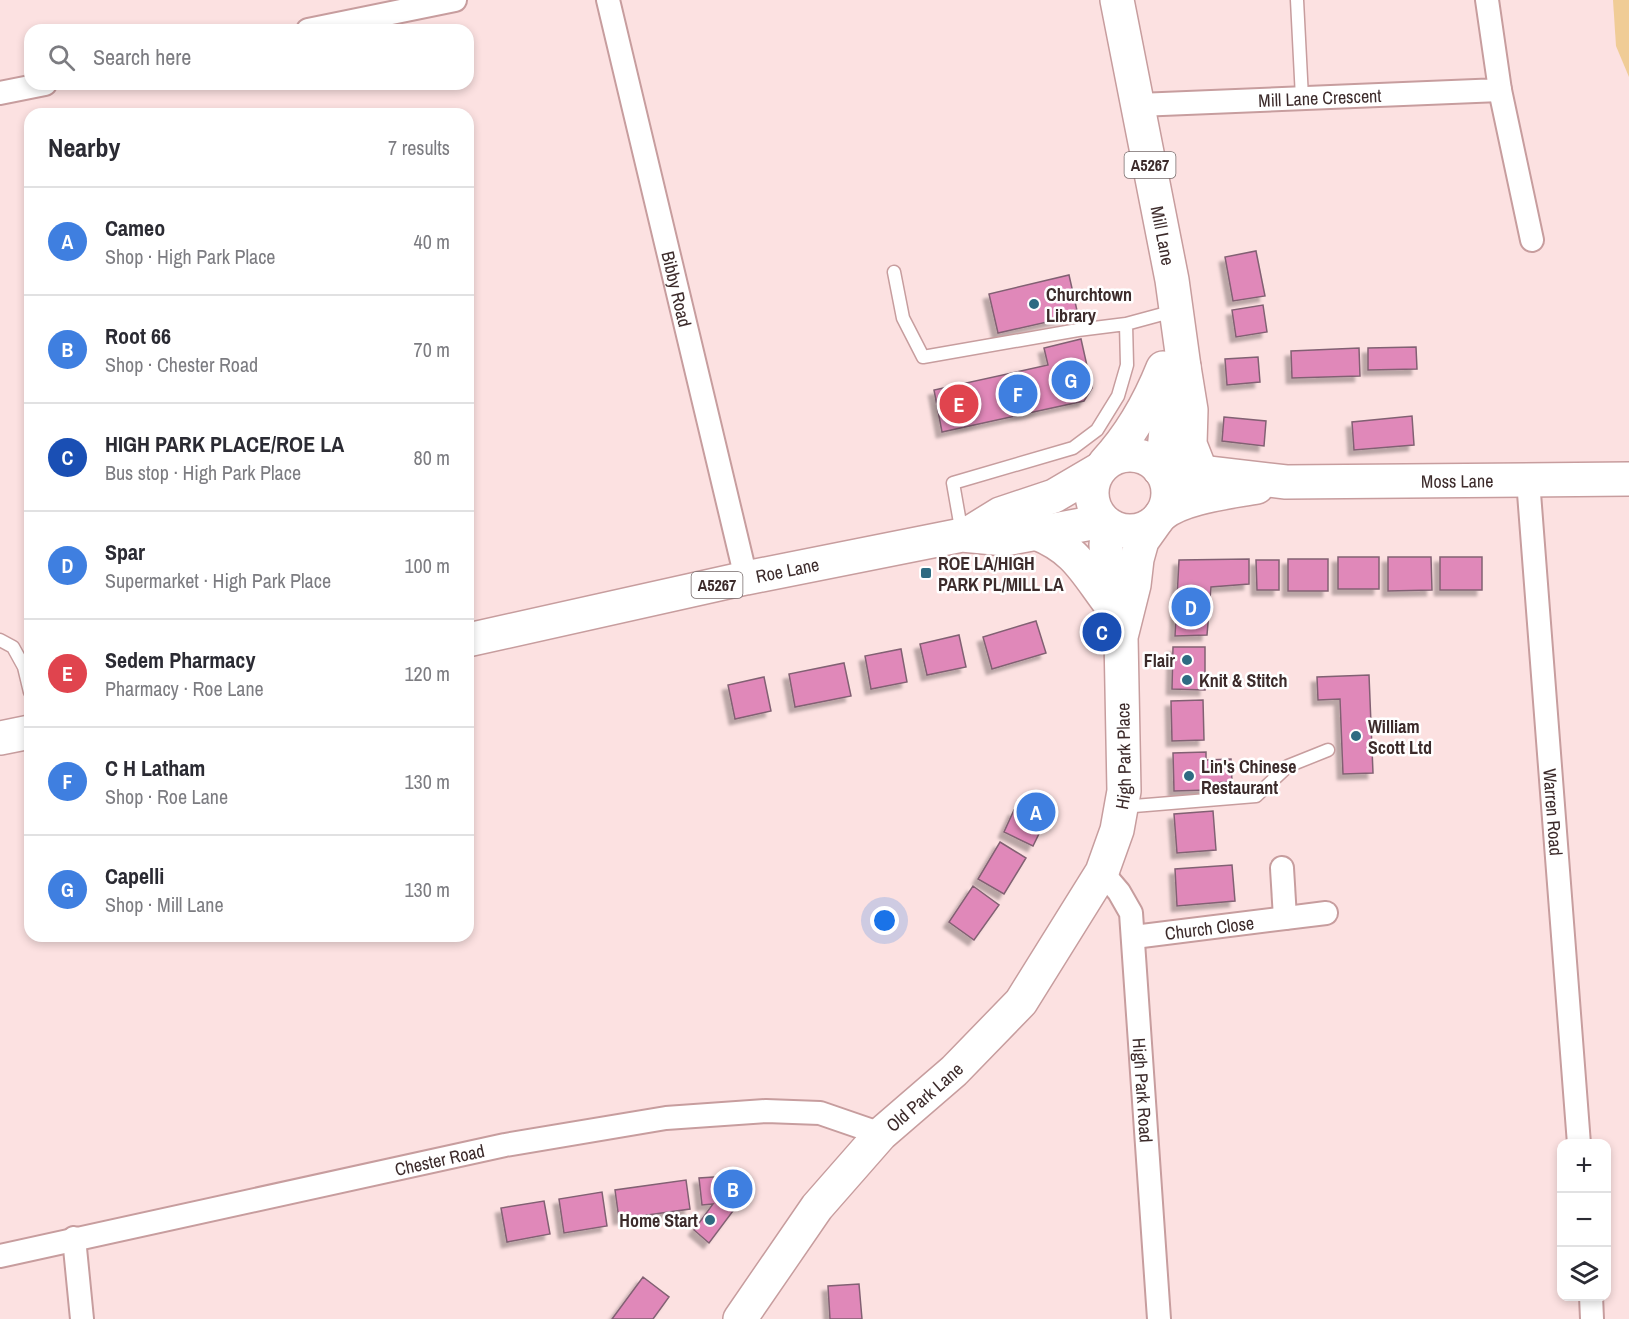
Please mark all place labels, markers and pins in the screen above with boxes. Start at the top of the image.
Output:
place label: Churchtown Library [1046,282,1132,328]
marker: Churchtown Library [1027,297,1041,311]
pin: G [1052,358,1090,403]
pin: F [998,372,1038,416]
pin: E [940,382,978,426]
place label: ROE LA/HIGH PARK PL/MILL LA [938,551,1064,597]
marker: ROE LA/HIGH PARK PL/MILL LA [919,566,933,580]
pin: D [1172,584,1210,630]
pin: C [1082,610,1122,654]
place label: Flair [1144,648,1175,673]
marker: Flair [1180,653,1194,667]
place label: Knit & Stitch [1199,668,1288,693]
marker: Knit & Stitch [1180,673,1194,687]
place label: William Scott Ltd [1368,714,1432,760]
marker: William Scott Ltd [1349,729,1363,743]
place label: Lin's Chinese Restaurant [1201,754,1296,800]
marker: Lin's Chinese Restaurant [1182,769,1196,783]
pin: A [1016,790,1056,834]
pin: B [714,1166,752,1212]
place label: Home Start [619,1208,698,1233]
marker: Home Start [703,1213,717,1227]

